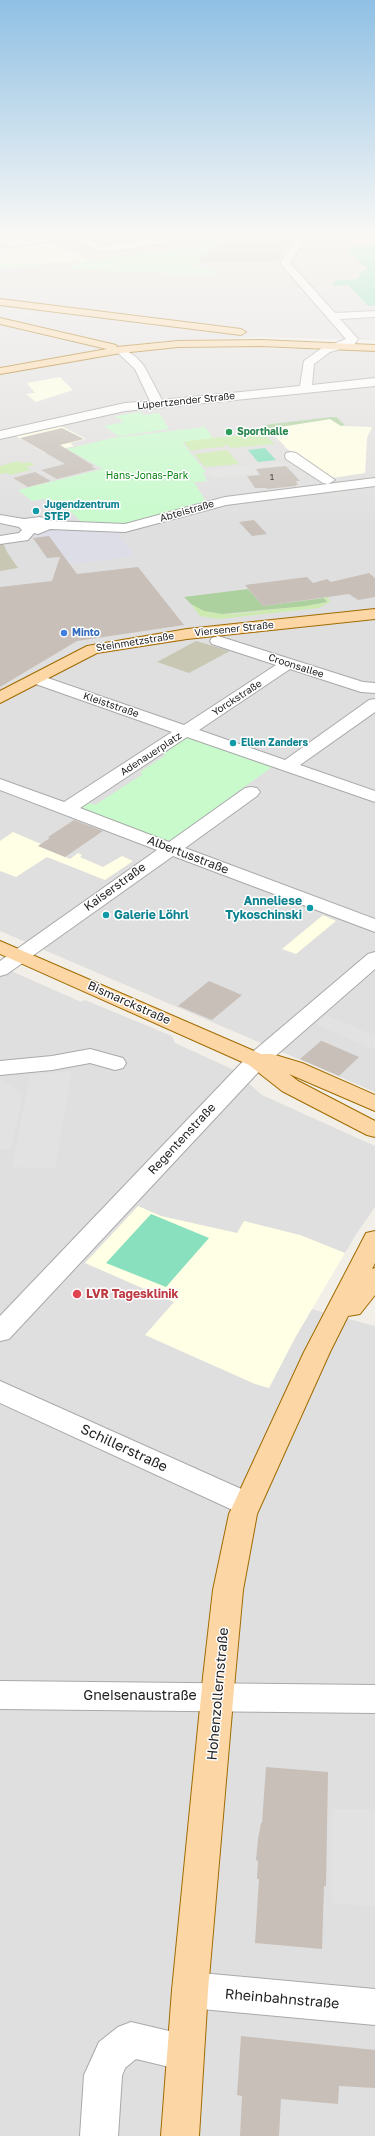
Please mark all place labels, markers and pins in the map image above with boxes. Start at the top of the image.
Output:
place label: Sporthalle [237,426,288,438]
marker: Sporthalle [224,427,234,437]
place label: Jugendzentrum STEP [44,499,120,522]
marker: Jugendzentrum STEP [31,506,41,516]
place label: Minto [72,627,100,639]
marker: Minto [59,628,69,638]
place label: Ellen Zanders [241,737,308,749]
marker: Ellen Zanders [228,738,238,748]
place label: Anneliese Tykoschinski [225,894,302,922]
marker: Anneliese Tykoschinski [305,903,315,913]
place label: Galerie Löhrl [114,908,189,922]
marker: Galerie Löhrl [101,910,111,920]
place label: LVR Tagesklinik [86,1287,178,1301]
marker: LVR Tagesklinik [71,1288,83,1300]

